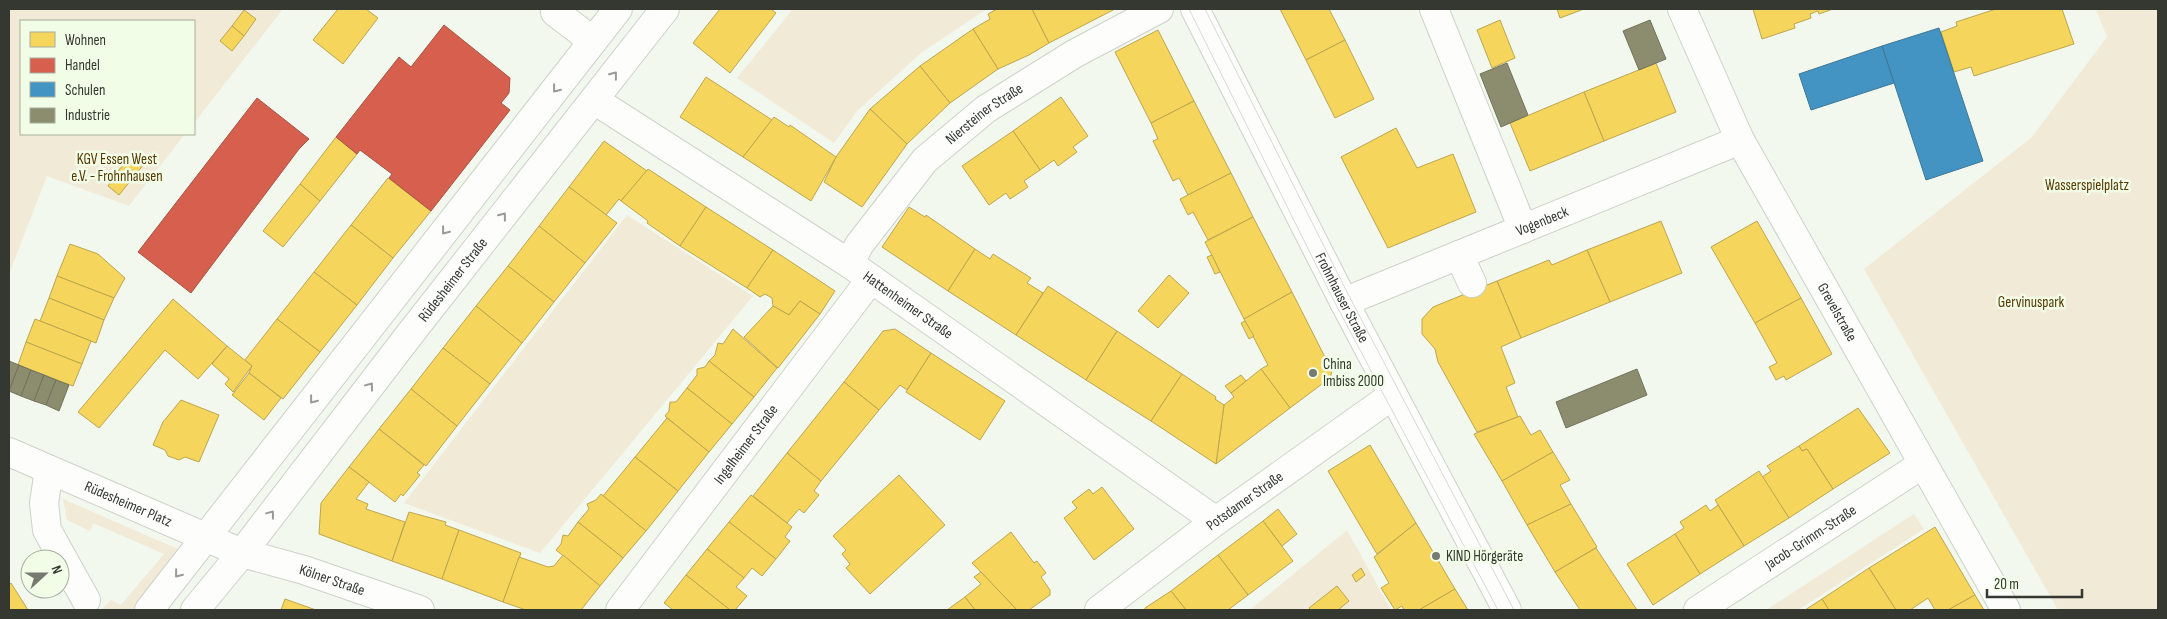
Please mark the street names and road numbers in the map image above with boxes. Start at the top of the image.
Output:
street label: Niersteiner Straße [942,79,1026,148]
street label: Vogenbeck [1513,202,1571,240]
street label: Rüdesheimer Straße [414,234,492,326]
street label: Frohnhauser Straße [1311,250,1373,346]
street label: Hattenheimer Straße [859,267,957,343]
street label: Grevelstraße [1813,279,1861,345]
street label: Ingelheimer Straße [709,401,782,488]
street label: Potsdamer Straße [1202,467,1287,535]
street label: Rüdesheimer Platz [82,476,176,531]
street label: Jacob-Grimm-Straße [1760,500,1860,574]
street label: Kölner Straße [297,560,367,600]

